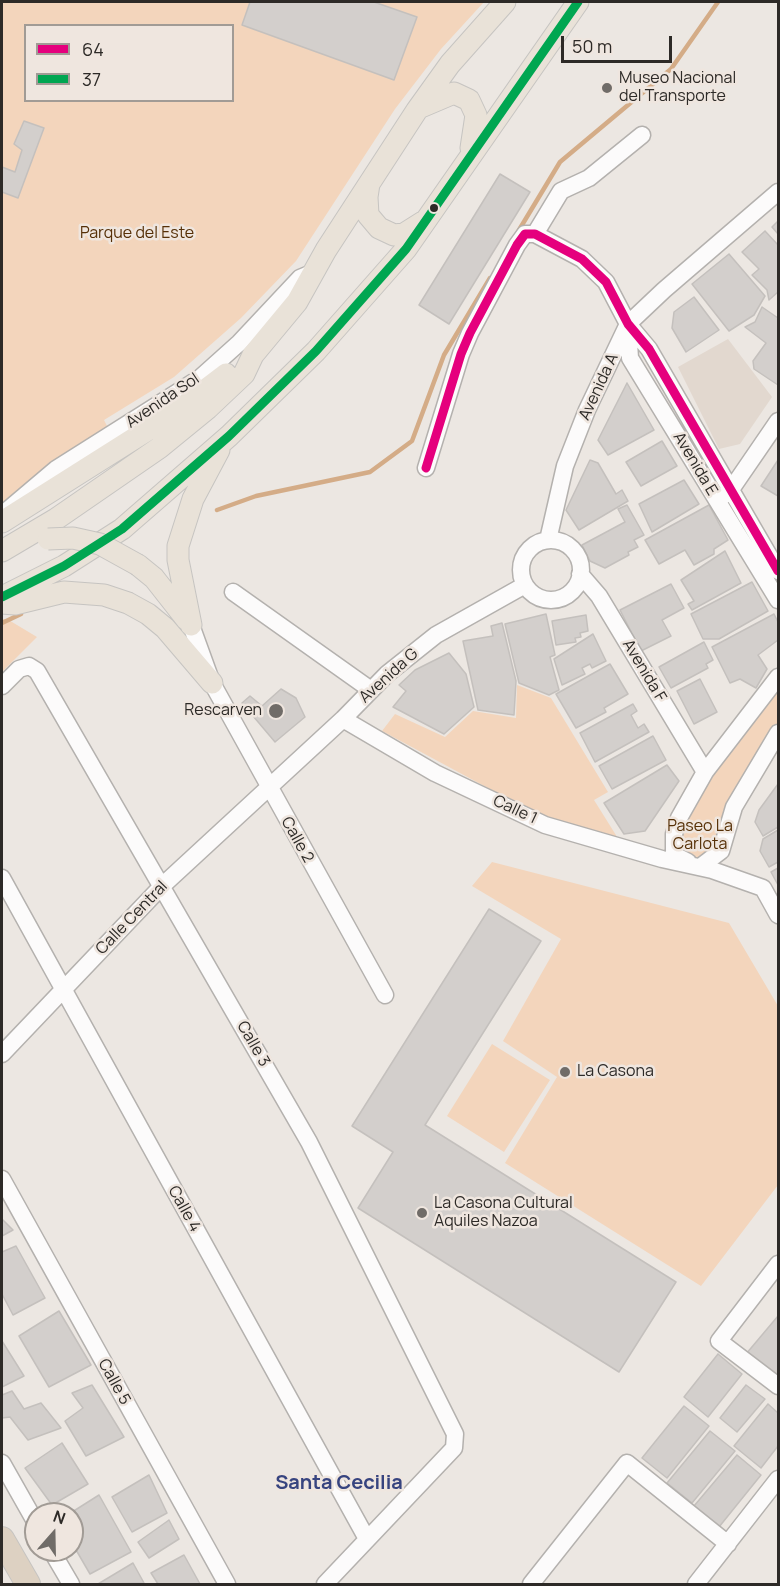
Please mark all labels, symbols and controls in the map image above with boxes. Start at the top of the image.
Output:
legend [24,24,234,102]
scale bar [564,24,675,62]
text: 50 m [572,34,612,58]
text: 64 [82,37,104,61]
text: 37 [82,67,101,91]
place label: Museo Nacional del Transporte [619,69,736,107]
marker: Museo Nacional del Transporte [600,81,614,95]
unlabelled marker [428,202,440,214]
park label: Parque del Este [80,224,194,244]
street label: Avenida A [575,351,623,423]
street label: Avenida Sol [123,369,203,433]
street label: Avenida E [669,429,721,499]
street label: Avenida F [618,636,670,706]
street label: Avenida G [356,645,422,707]
place label: Rescarven [184,701,262,721]
marker: Rescarven [267,702,285,720]
street label: Calle 1 [490,791,540,829]
street label: Calle 2 [277,814,317,866]
park label: Paseo La Carlota [667,817,733,855]
street label: Calle Central [92,877,172,959]
street label: Calle 3 [232,1018,274,1070]
place label: La Casona [577,1062,654,1082]
marker: La Casona [558,1065,572,1079]
street label: Calle 4 [164,1183,204,1235]
place label: La Casona Cultural Aquiles Nazoa [434,1194,573,1232]
marker: La Casona Cultural Aquiles Nazoa [415,1206,429,1220]
street label: Calle 5 [94,1356,134,1408]
district label: Santa Cecilia [275,1471,403,1495]
north arrow [24,1502,84,1562]
text: N [50,1505,69,1529]

